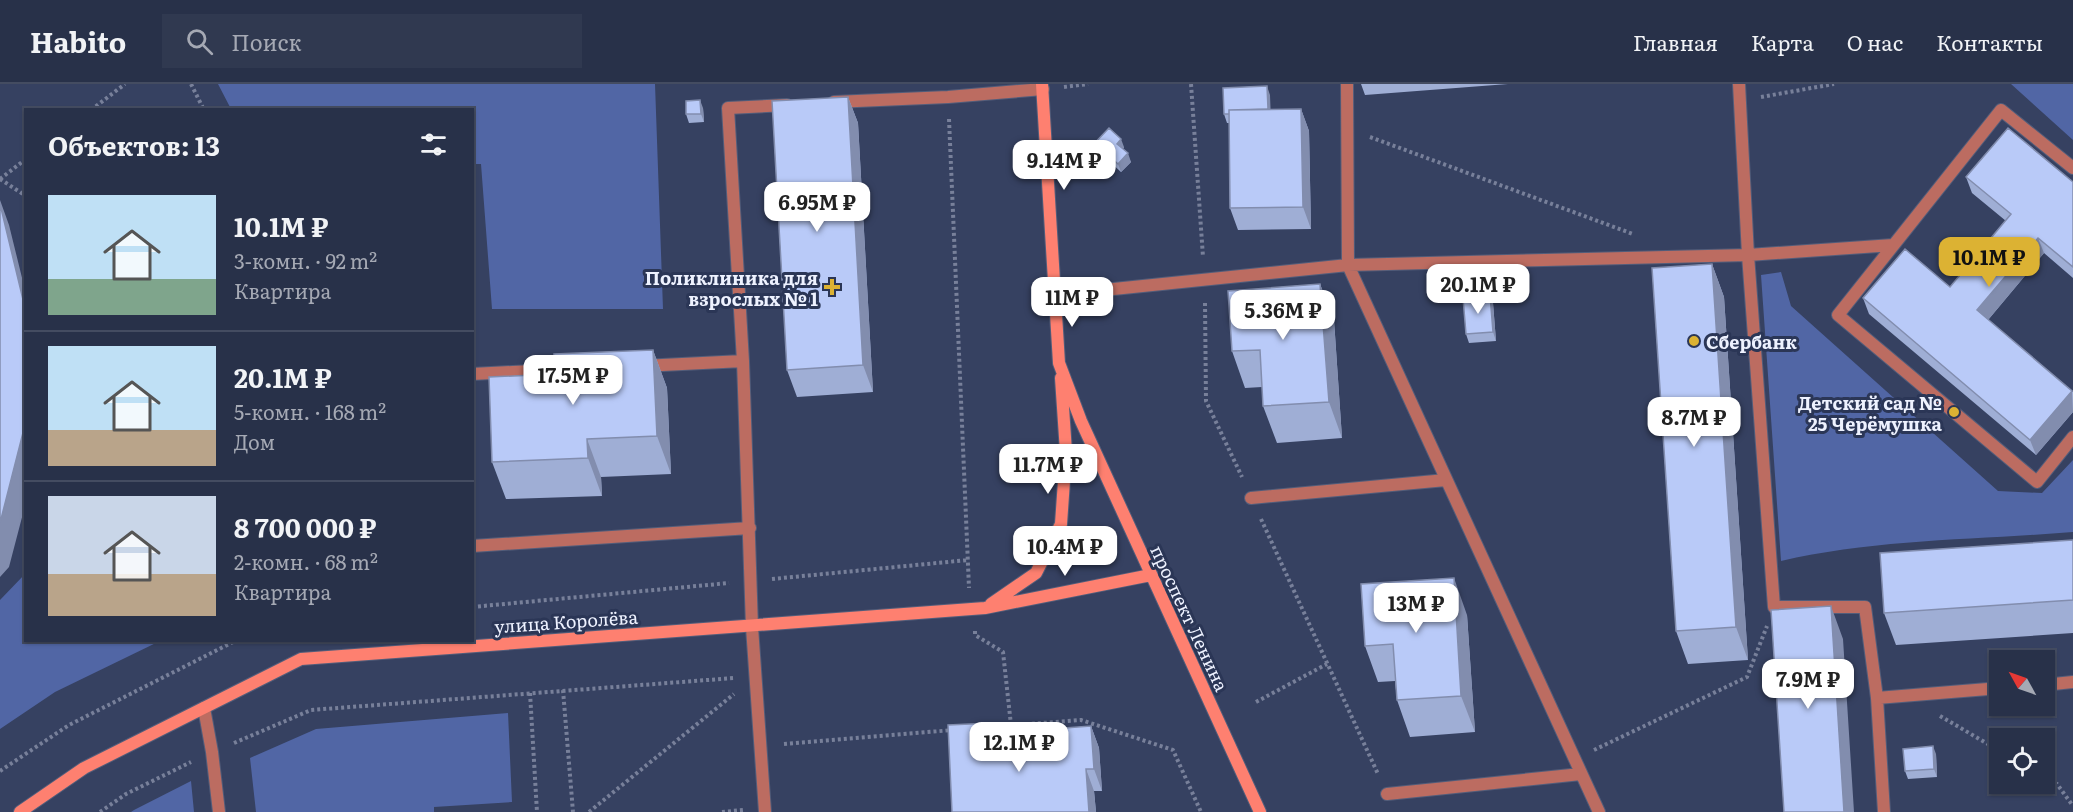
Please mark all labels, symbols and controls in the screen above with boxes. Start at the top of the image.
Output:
search box [162,14,582,68]
text: Habito [30,20,126,62]
icon: search [183,25,216,58]
text: Поиск [231,25,302,58]
text: Главная [1633,26,1718,57]
text: Карта [1751,26,1814,57]
text: О нас [1847,26,1903,57]
text: Контакты [1936,26,2043,57]
text: Объектов: 13 [48,125,220,164]
icon: filters [417,128,450,161]
pin: 9.14M ₽ [1009,140,1119,191]
text: 9.14M ₽ [1027,144,1101,174]
pin: 6.95M ₽ [762,182,872,233]
text: 6.95M ₽ [778,186,856,216]
text: 10.1M ₽ [234,206,328,245]
icon: home [96,219,168,291]
pin: 10.1M ₽ [1934,237,2044,288]
text: 10.1M ₽ [1953,241,2025,271]
text: 3-комн. · 92 m² [234,245,377,275]
place label: Поликлиника для взрослых № 1 [645,264,819,312]
pin: 20.1M ₽ [1423,264,1533,315]
text: 20.1M ₽ [1440,268,1516,298]
text: Квартира [234,275,331,305]
pin: 11M ₽ [1030,277,1114,328]
marker: Поликлиника для взрослых № 1 [823,278,841,296]
text: 11M ₽ [1045,281,1099,311]
pin: 5.36M ₽ [1228,290,1338,341]
text: 5.36M ₽ [1244,294,1322,324]
place label: Сбербанк [1706,328,1797,355]
marker: Сбербанк [1687,334,1701,348]
pin: 17.5M ₽ [518,355,628,406]
text: 20.1M ₽ [234,357,332,396]
text: 17.5M ₽ [537,359,609,389]
icon: home [96,370,168,442]
place label: Детский сад № 25 Черёмушка [1798,389,1943,437]
text: 5-комн. · 168 m² [234,396,386,426]
pin: 8.7M ₽ [1645,397,1743,448]
text: 8.7M ₽ [1662,401,1726,431]
marker: Детский сад № 25 Черёмушка [1947,405,1961,419]
text: Дом [234,426,275,456]
pin: 11.7M ₽ [993,444,1103,495]
text: 11.7M ₽ [1013,448,1083,478]
text: 8 700 000 ₽ [234,507,376,546]
icon: home [96,520,168,592]
pin: 10.4M ₽ [1010,526,1120,577]
text: 10.4M ₽ [1027,530,1103,560]
street label: проспект Ленина [1144,540,1236,696]
text: 2-комн. · 68 m² [234,546,378,576]
text: Квартира [234,576,331,606]
pin: 13M ₽ [1374,583,1458,634]
text: 13M ₽ [1388,587,1444,617]
street label: улица Королёва [493,602,639,639]
north arrow [1989,650,2055,716]
map controls [1989,650,2055,794]
pin: 7.9M ₽ [1759,659,1857,710]
text: 7.9M ₽ [1776,663,1840,693]
pin: 12.1M ₽ [964,722,1074,773]
text: 12.1M ₽ [984,726,1054,756]
button: locate [1989,728,2055,794]

